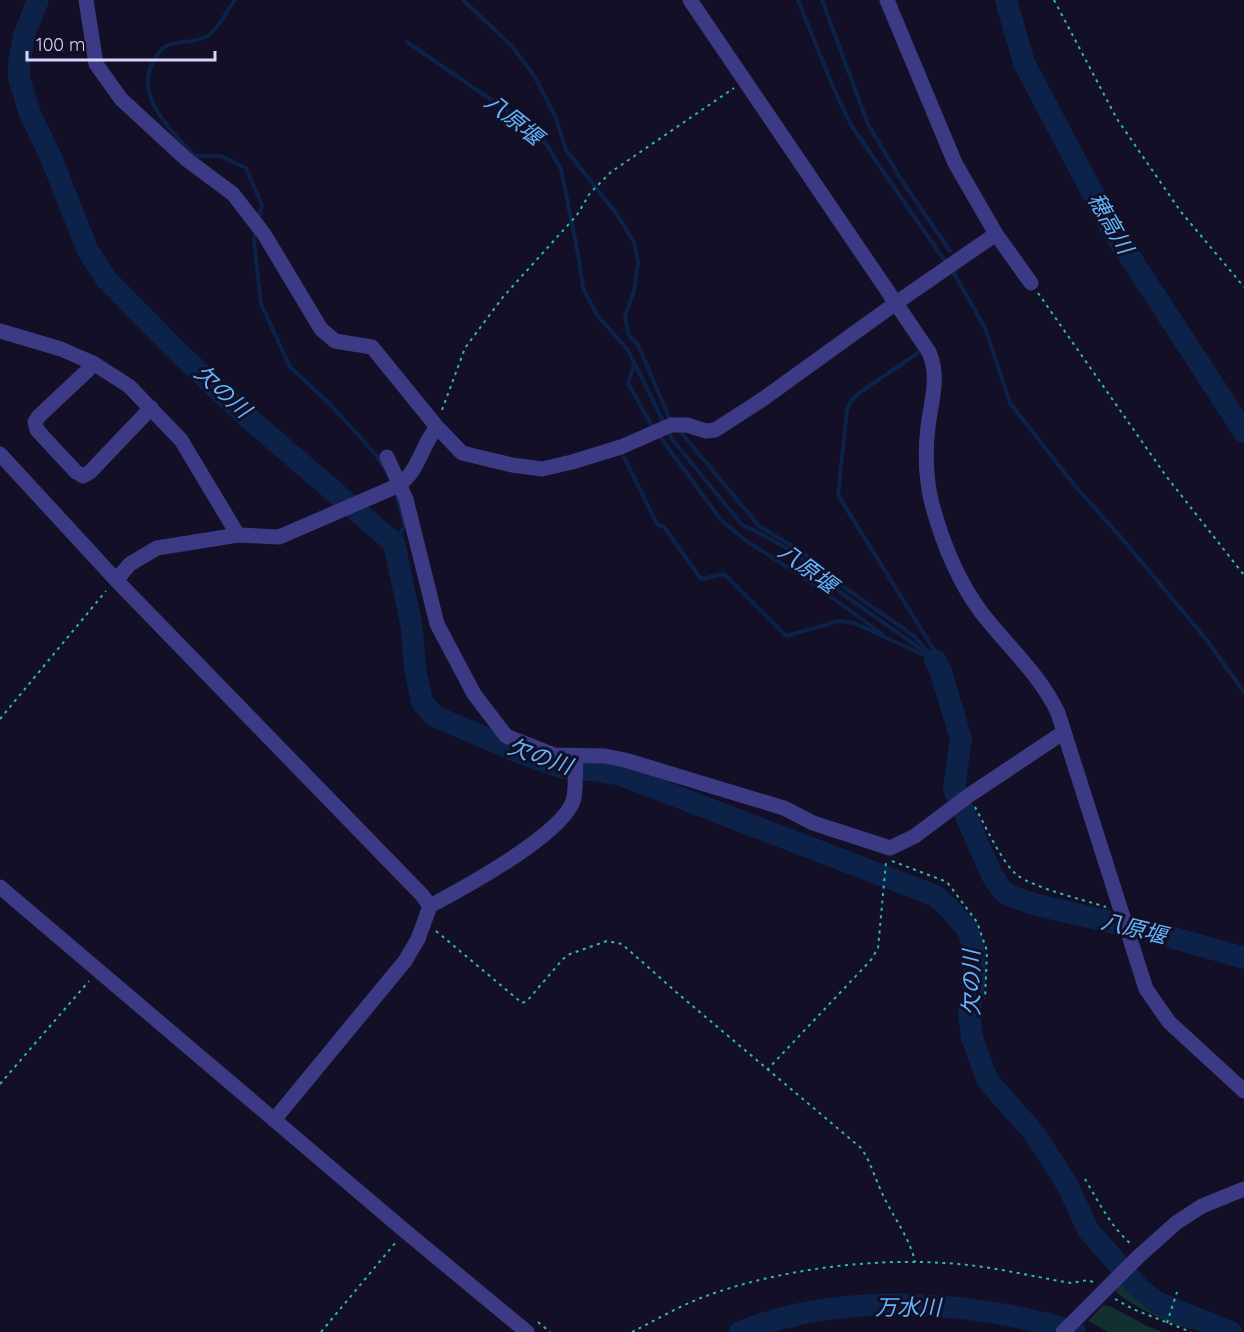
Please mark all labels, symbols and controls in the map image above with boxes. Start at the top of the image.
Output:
scale bar [27,24,214,62]
text: 100 m [36,33,85,56]
water label: 八原堰 [480,87,552,153]
water label: 穂高川 [1082,187,1141,260]
water label: 欠の川 [189,359,258,425]
water label: 八原堰 [773,537,846,601]
water label: 欠の川 [504,732,578,781]
water label: 八原堰 [1099,906,1173,951]
water label: 欠の川 [957,948,985,1016]
water label: 万水川 [875,1293,943,1321]

